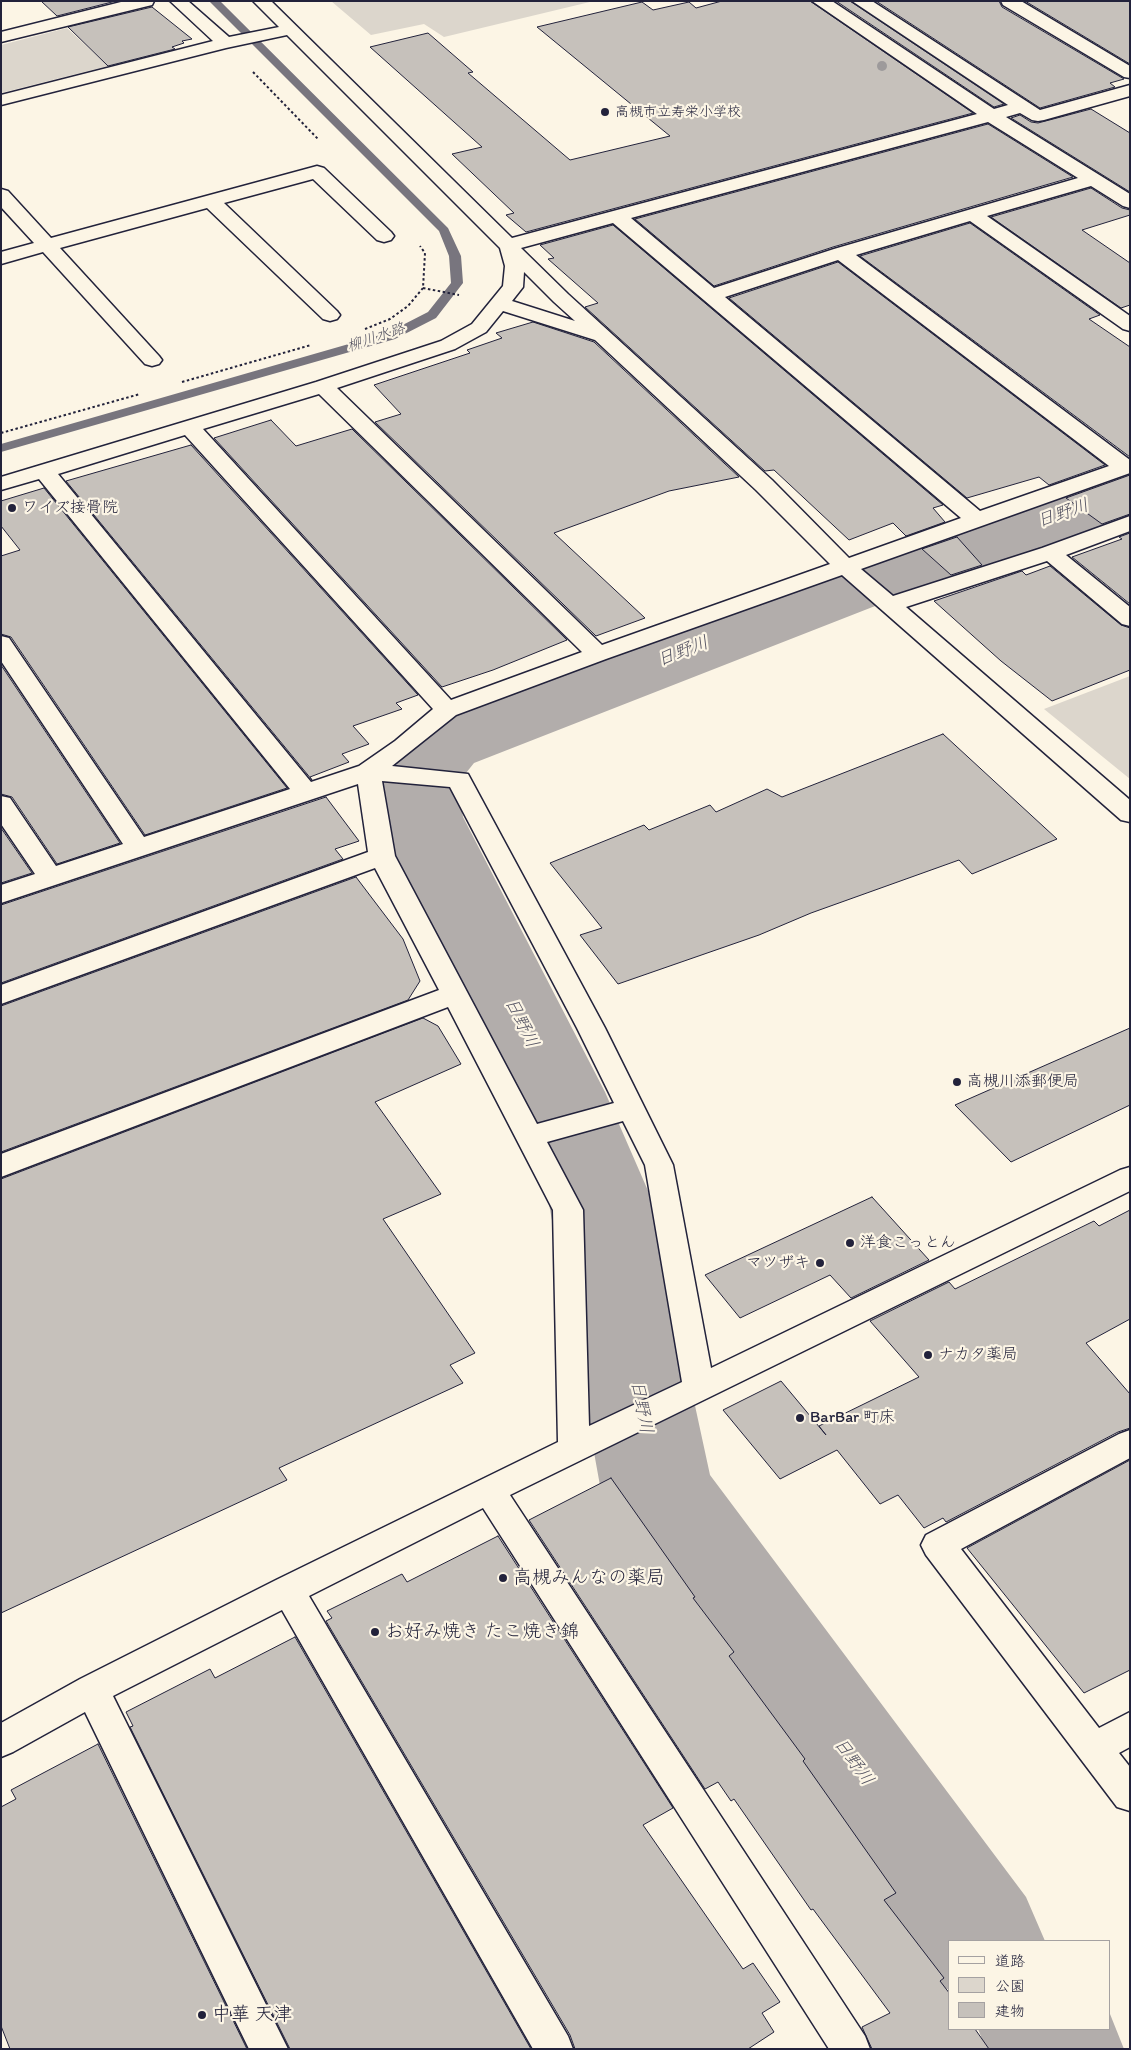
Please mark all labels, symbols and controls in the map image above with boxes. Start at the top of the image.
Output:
place label: 高槻市立寿栄小学校 [615,104,741,120]
marker: 高槻市立寿栄小学校 [599,106,611,118]
water label: 柳川水路 [345,320,407,356]
water label: 日野川 [1034,495,1092,533]
place label: ワイズ接骨院 [22,498,118,518]
marker: ワイズ接骨院 [6,502,18,514]
water label: 日野川 [654,632,712,672]
water label: 日野川 [499,994,543,1052]
place label: 高槻川添郵便局 [967,1072,1079,1092]
marker: 高槻川添郵便局 [951,1076,963,1088]
place label: 洋食こっとん [860,1233,956,1253]
marker: 洋食こっとん [844,1237,856,1249]
place label: マツザキ [746,1253,810,1273]
marker: マツザキ [814,1257,826,1269]
place label: ナカタ薬局 [938,1345,1018,1365]
marker: ナカタ薬局 [922,1349,934,1361]
water label: 日野川 [625,1378,657,1436]
place label: BarBar 町床 [810,1408,895,1428]
marker: BarBar 町床 [794,1412,806,1424]
place label: 高槻みんなの薬局 [513,1567,665,1589]
marker: 高槻みんなの薬局 [497,1572,509,1584]
place label: お好み焼き たこ焼き錦 [385,1621,579,1643]
marker: お好み焼き たこ焼き錦 [369,1626,381,1638]
water label: 日野川 [828,1734,878,1790]
legend [948,1940,1111,2030]
text: 道路 [995,1952,1025,1970]
text: 公園 [995,1977,1025,1995]
text: 建物 [995,2002,1025,2020]
place label: 中華 天津 [212,2004,292,2026]
marker: 中華 天津 [196,2009,208,2021]

